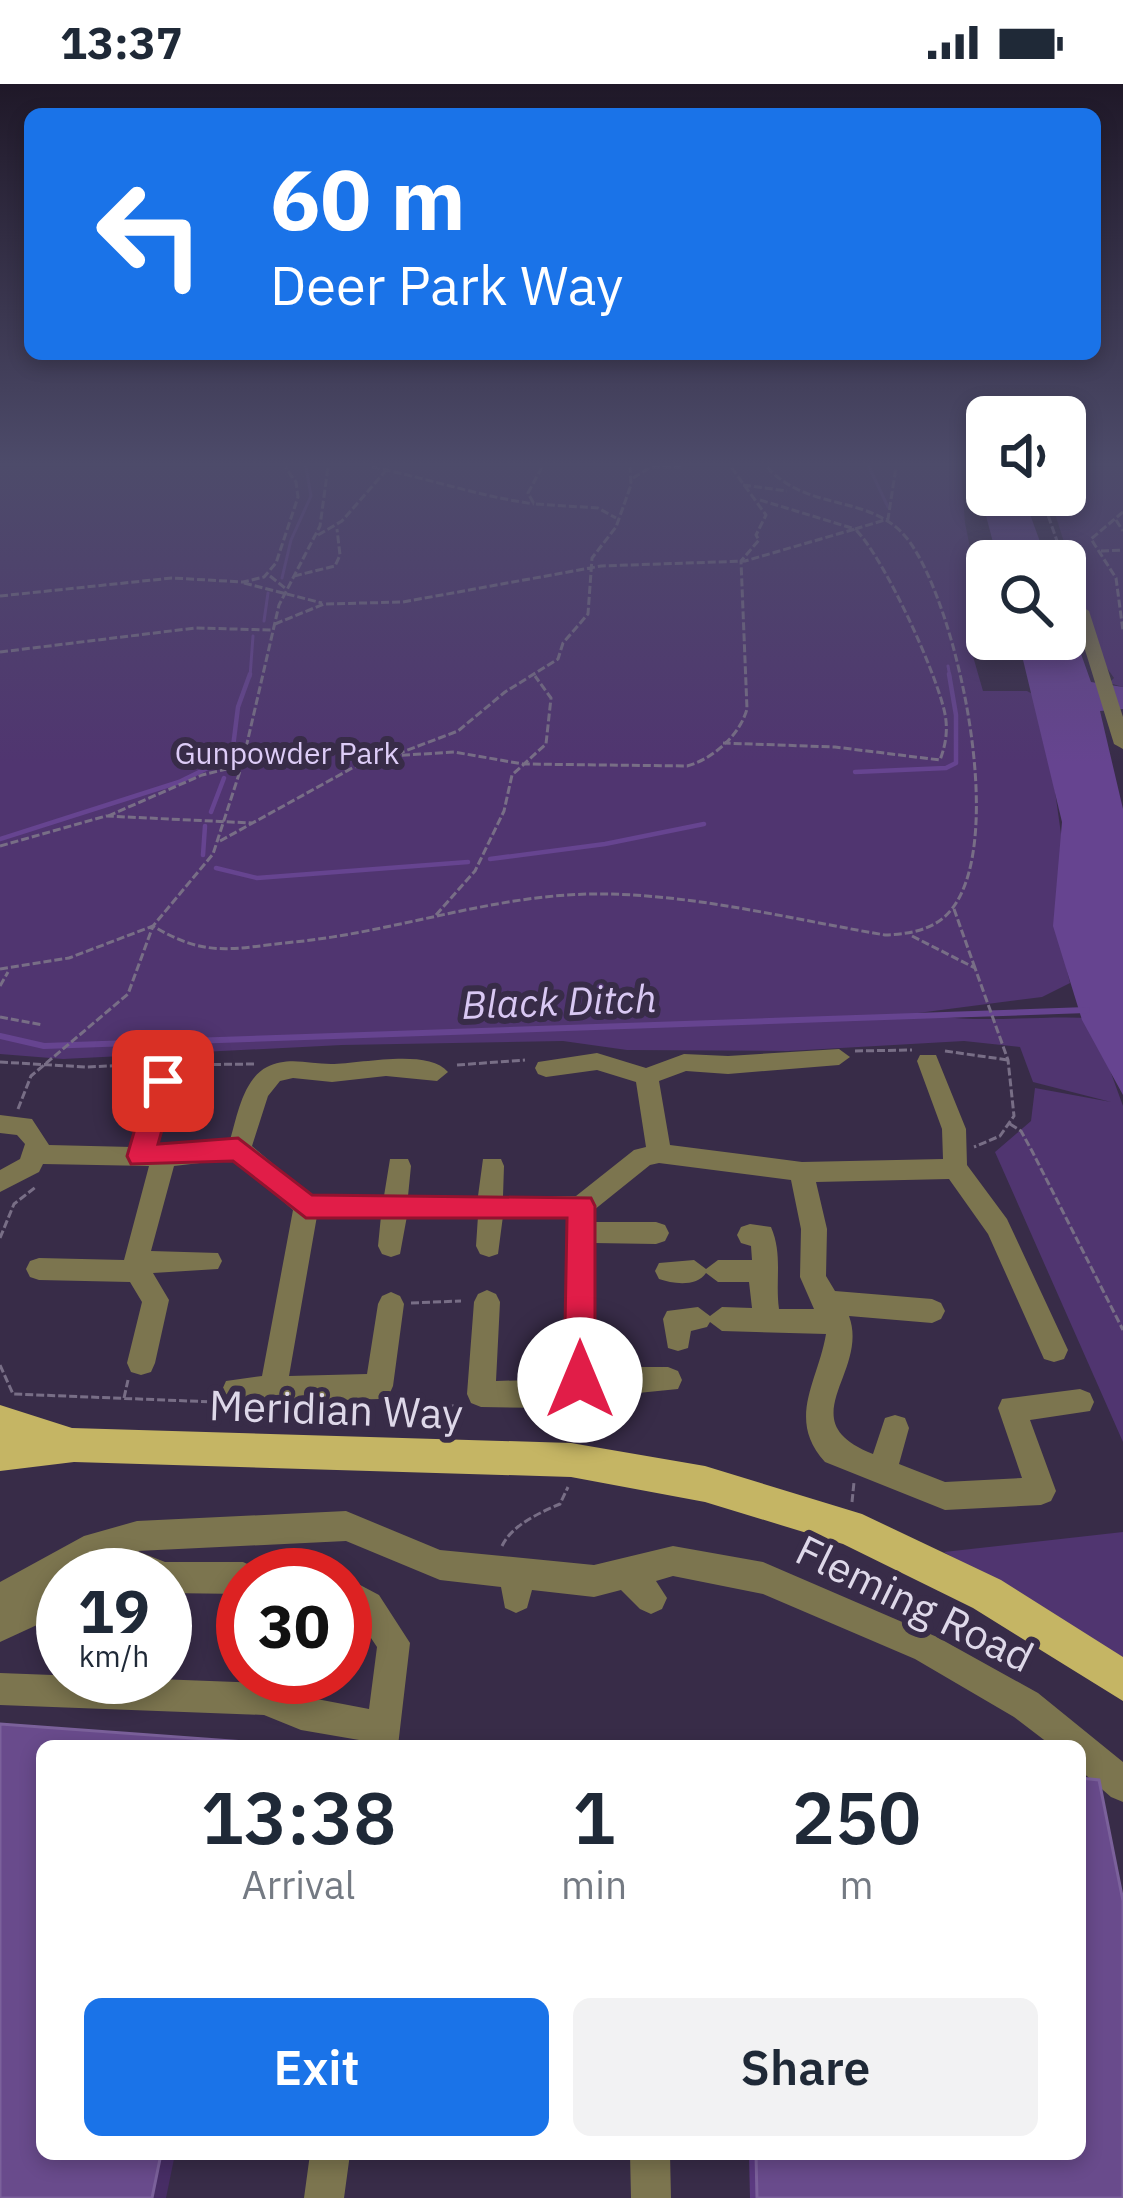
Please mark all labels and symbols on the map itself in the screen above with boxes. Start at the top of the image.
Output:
park label: Gunpowder Park [175,733,399,772]
water label: Black Ditch [461,972,657,1030]
pin [112,1030,214,1132]
position arrow [517,1317,643,1443]
street label: Meridian Way [208,1377,464,1441]
street label: Fleming Road [787,1522,1043,1684]
speed limit sign: 30 [216,1548,372,1704]

